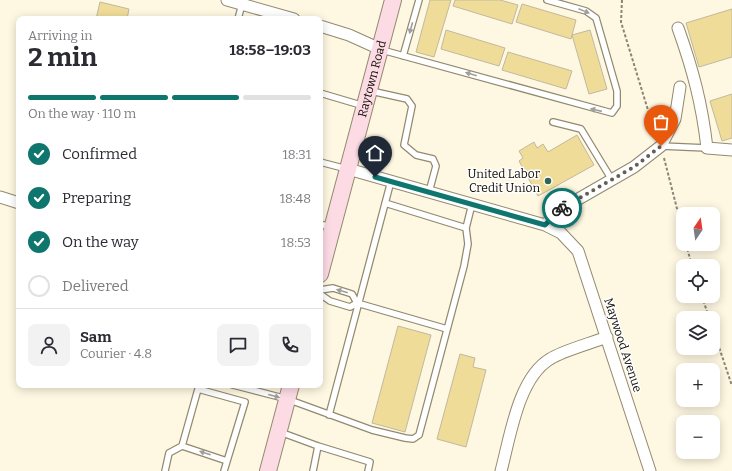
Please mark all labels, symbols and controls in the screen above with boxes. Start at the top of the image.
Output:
one-way arrow [578,9,590,15]
one-way arrow [408,22,414,34]
text: Arriving in [28,28,93,43]
street label: Raytown Road [355,39,389,119]
text: 18:58–19:03 [229,41,311,59]
text: 2 min [28,42,97,73]
one-way arrow [465,71,478,77]
pin [644,105,678,146]
text: On the way · 110 m [28,106,136,121]
one-way arrow [590,106,603,112]
icon: bag [650,111,672,133]
pin [358,136,392,177]
icon: home [364,142,386,164]
icon: check [28,143,50,165]
text: Confirmed [62,145,137,163]
text: 18:31 [282,147,311,162]
place label: United Labor Credit Union [467,167,541,195]
marker: United Labor Credit Union [543,176,553,186]
icon: check [28,187,50,209]
courier [542,188,582,228]
text: Preparing [62,189,131,207]
text: 18:48 [280,191,311,206]
icon: bike [551,197,573,219]
north arrow [676,207,720,251]
map controls [676,207,720,459]
icon: check [28,231,50,253]
text: On the way [62,233,139,251]
text: 18:53 [281,235,311,250]
button: locate [676,259,720,303]
text: Delivered [62,277,129,295]
one-way arrow [335,287,348,293]
street label: Maywood Avenue [601,296,645,394]
button: layers [676,311,720,355]
button: person [28,324,70,366]
button: chat [217,324,259,366]
button: phone [269,324,311,366]
text: Sam [80,328,112,346]
text: Courier · 4.8 [80,346,152,361]
button: + [676,363,720,407]
one-way arrow [267,393,280,399]
button: − [676,415,720,459]
one-way arrow [198,450,210,456]

